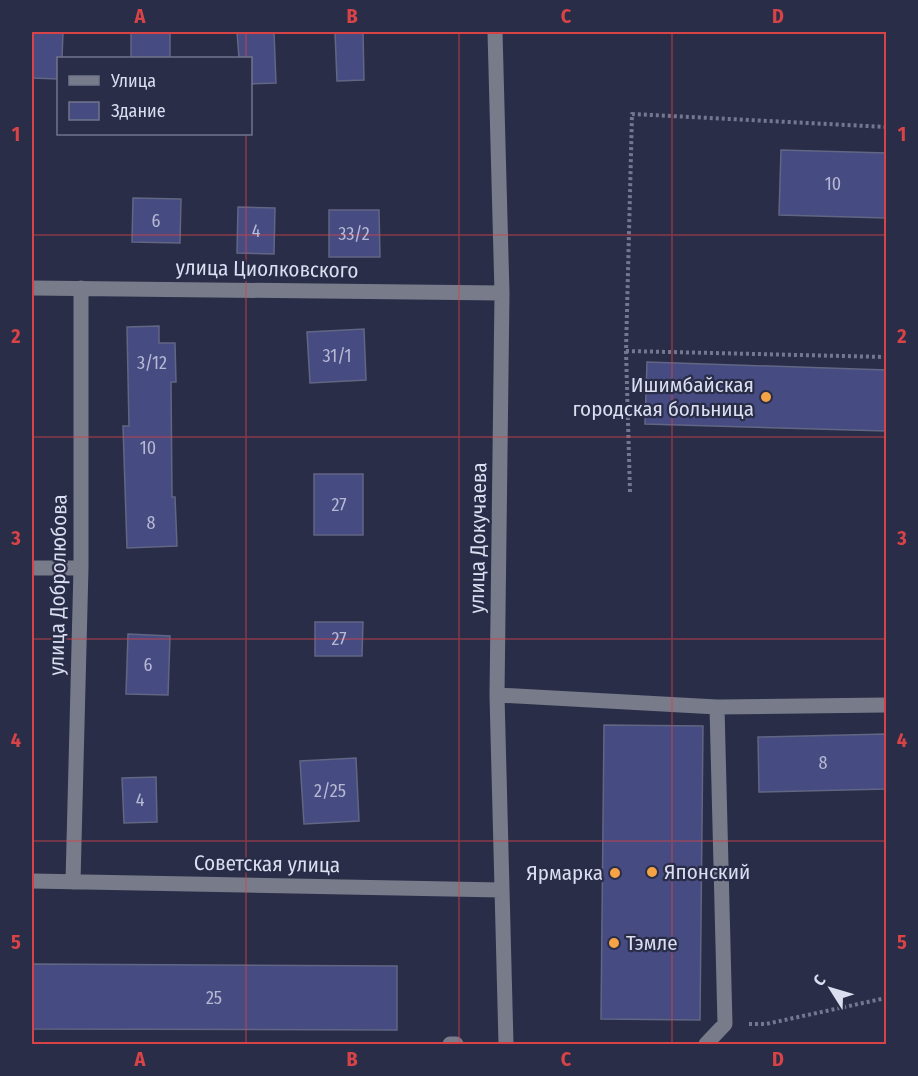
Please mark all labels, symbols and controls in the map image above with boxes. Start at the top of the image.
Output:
text: A [134,4,147,28]
text: B [346,4,358,28]
text: C [561,4,572,28]
text: D [772,4,784,28]
legend [57,57,252,135]
text: Улица [110,70,156,92]
text: Здание [111,100,166,122]
text: 1 [12,122,20,146]
text: 1 [898,122,906,146]
house number: 10 [825,173,841,195]
house number: 6 [152,210,161,232]
house number: 4 [252,220,261,242]
house number: 33/2 [338,223,370,245]
street label: улица Циолковского [175,254,359,284]
text: 2 [10,324,21,348]
text: 2 [896,324,907,348]
house number: 31/1 [322,345,352,367]
house number: 3/12 [137,352,167,374]
place label: Ишимбайская городская больница [573,372,754,422]
marker: Ишимбайская городская больница [759,390,773,404]
house number: 10 [140,437,156,459]
street label: улица Докучаева [464,462,492,614]
street label: улица Добролюбова [43,494,73,676]
house number: 27 [331,494,347,516]
house number: 8 [147,512,156,534]
text: 3 [10,526,21,550]
text: 3 [896,526,907,550]
house number: 27 [331,628,347,650]
house number: 6 [144,654,153,676]
text: 4 [11,728,21,752]
text: 4 [897,728,907,752]
house number: 8 [819,752,828,774]
house number: 2/25 [314,780,346,802]
house number: 4 [136,789,145,811]
street label: Советская улица [194,850,340,878]
place label: Японский [664,859,750,885]
place label: Ярмарка [526,860,603,886]
marker: Японский [645,865,659,879]
marker: Ярмарка [608,866,622,880]
text: 5 [11,930,21,954]
place label: Тэмле [626,930,678,956]
text: 5 [897,930,907,954]
marker: Тэмле [607,936,621,950]
north arrow [801,959,861,1019]
text: С [809,971,830,989]
house number: 25 [206,987,222,1009]
text: A [134,1047,147,1071]
text: B [346,1047,358,1071]
text: C [561,1047,572,1071]
text: D [772,1047,784,1071]

